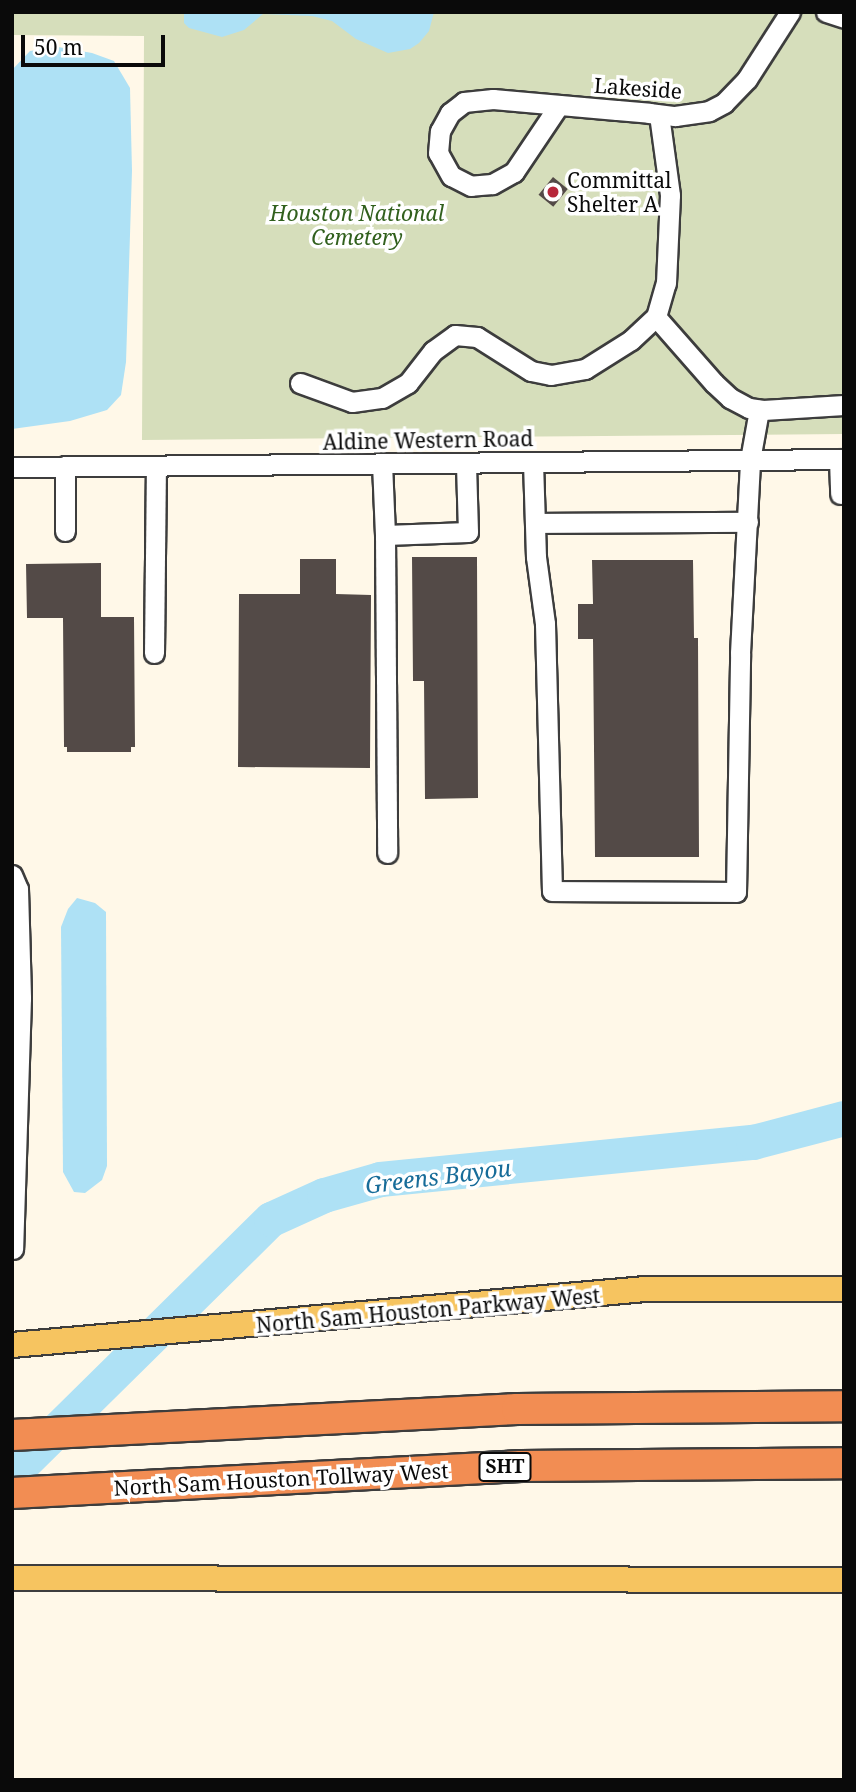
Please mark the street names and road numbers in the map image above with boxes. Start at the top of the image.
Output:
street label: Lakeside [593,72,683,104]
street label: Aldine Western Road [322,426,534,454]
street label: North Sam Houston Parkway West [255,1282,601,1338]
road number: SHT [477,1452,533,1483]
street label: North Sam Houston Tollway West [113,1458,449,1500]

